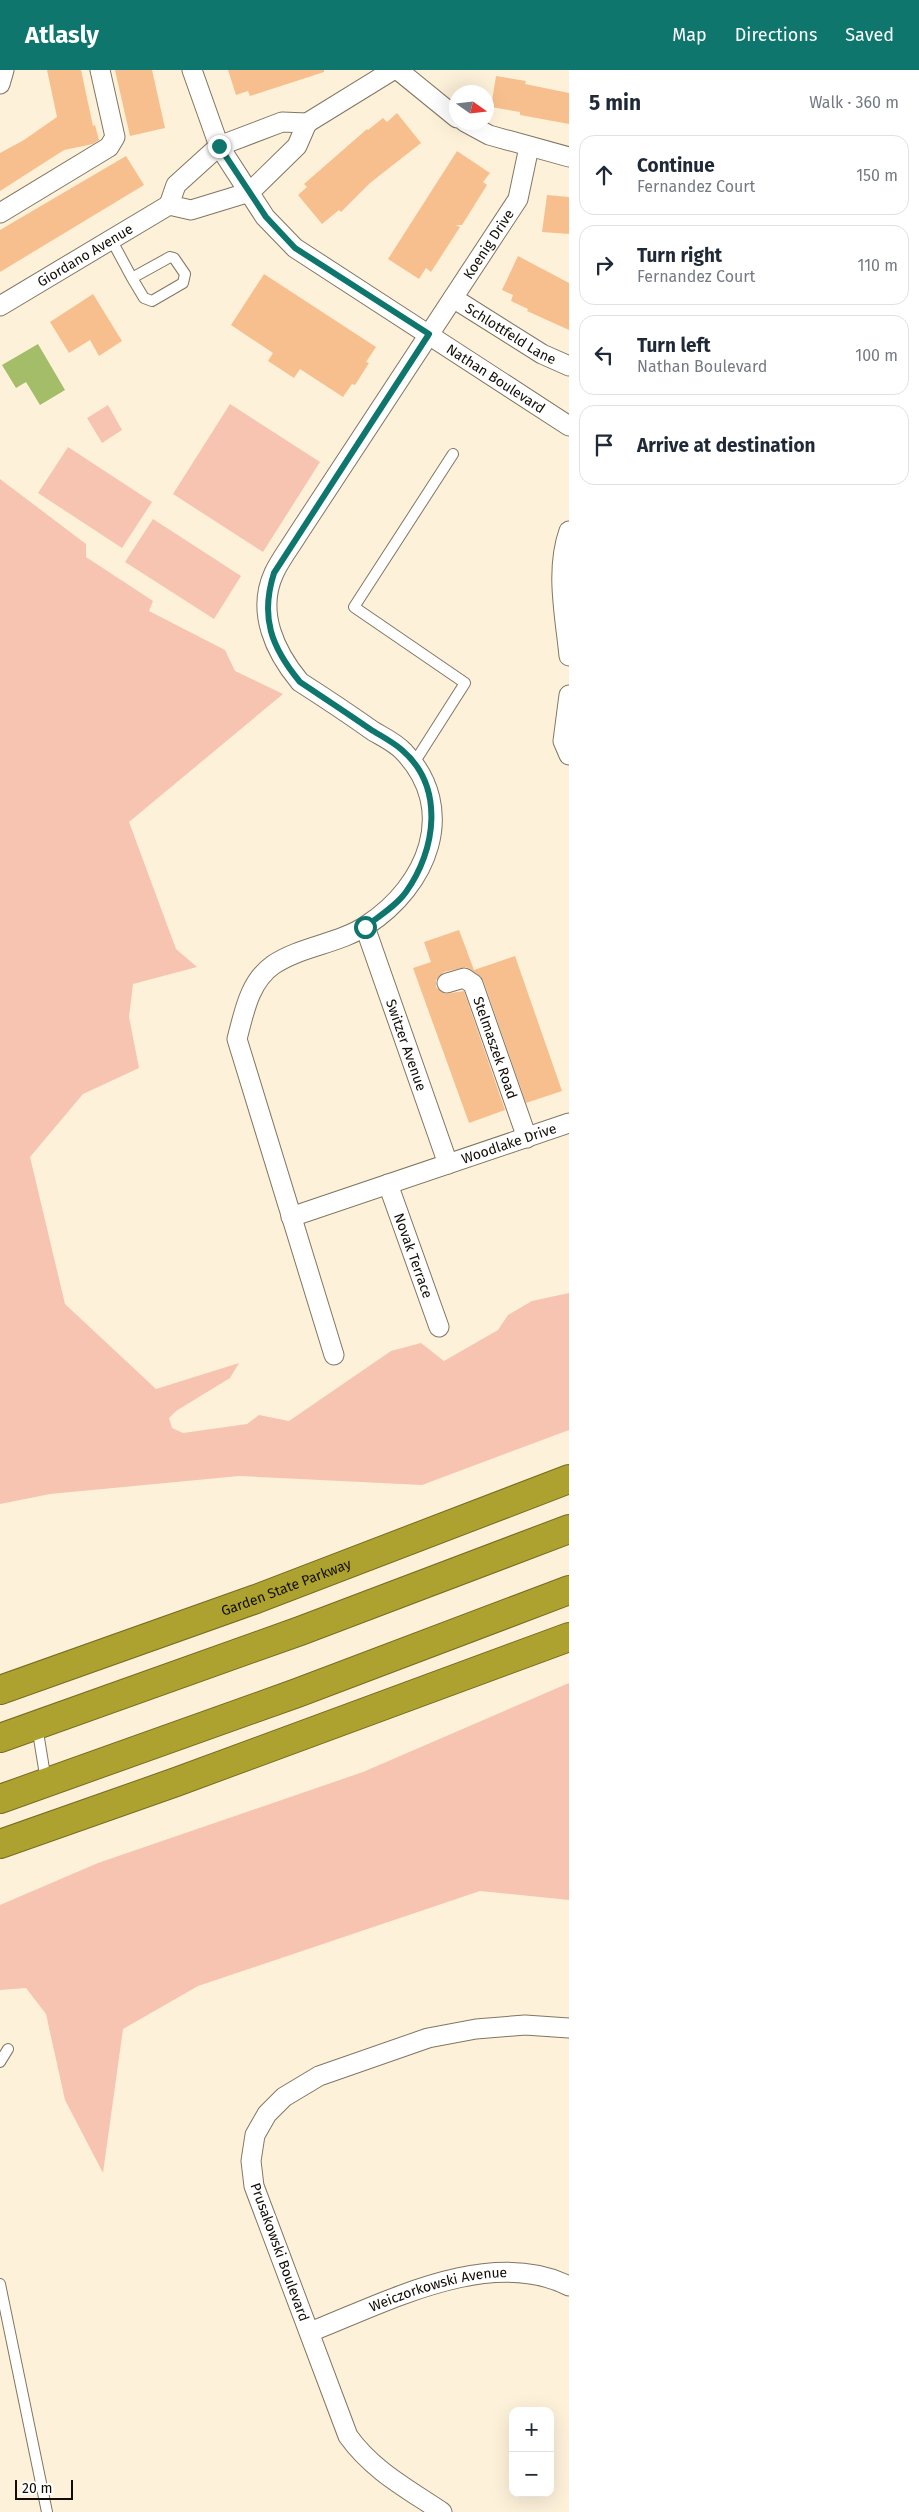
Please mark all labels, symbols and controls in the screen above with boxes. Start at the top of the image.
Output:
text: Atlasly [25,21,99,49]
text: Map [672,24,707,46]
text: Directions [735,24,817,46]
text: Saved [845,24,894,46]
north arrow [449,85,494,130]
text: 5 min [589,90,641,116]
text: Walk · 360 m [809,93,899,112]
route end [208,135,231,158]
text: Continue [637,154,715,177]
icon: ahead [590,161,618,189]
text: 150 m [856,166,898,185]
text: Fernandez Court [637,177,755,196]
street label: Koenig Drive [460,206,518,282]
street label: Giordano Avenue [34,220,136,291]
text: Turn right [637,244,722,267]
icon: right [590,251,618,279]
text: 110 m [857,256,898,275]
text: Fernandez Court [637,267,755,286]
street label: Schlottfeld Lane [462,300,559,368]
text: Turn left [637,334,711,357]
street label: Nathan Boulevard [443,341,548,417]
icon: left [590,341,618,369]
text: 100 m [855,346,898,365]
text: Nathan Boulevard [637,357,767,376]
icon: arrive [590,431,618,459]
text: Arrive at destination [637,434,816,457]
route start [354,916,377,939]
street label: Stelmaszek Road [469,994,521,1101]
street label: Switzer Avenue [382,997,430,1093]
street label: Woodlake Drive [459,1120,559,1168]
street label: Novak Terrace [390,1211,436,1301]
street label: Garden State Parkway [219,1555,354,1620]
street label: Prusakowski Boulevard [247,2181,313,2324]
street label: Weiczorkowski Avenue [367,2264,507,2316]
map controls [509,2407,554,2497]
button: + [509,2407,554,2452]
button: − [509,2452,554,2497]
scale bar [15,2477,72,2500]
text: 20 m [22,2480,52,2497]

